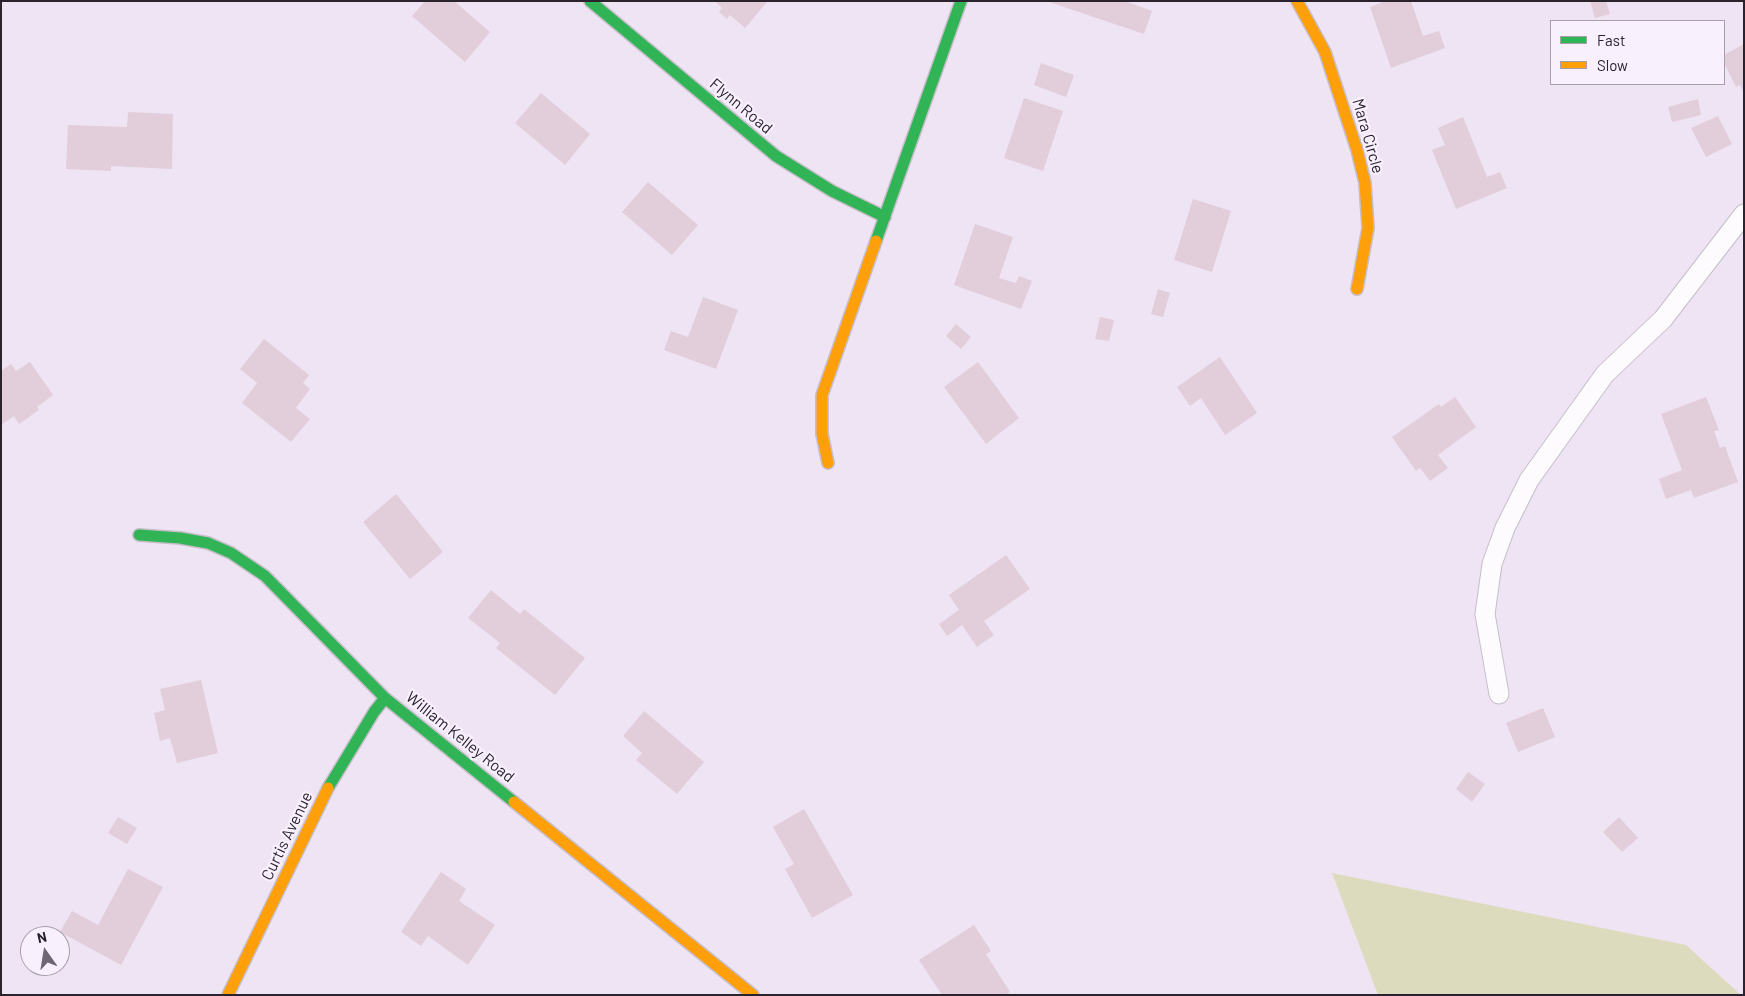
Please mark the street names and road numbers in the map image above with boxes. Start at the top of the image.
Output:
street label: Flynn Road [706,74,776,138]
street label: Mara Circle [1348,96,1388,176]
street label: William Kelley Road [402,687,518,787]
street label: Curtis Avenue [257,789,317,883]

